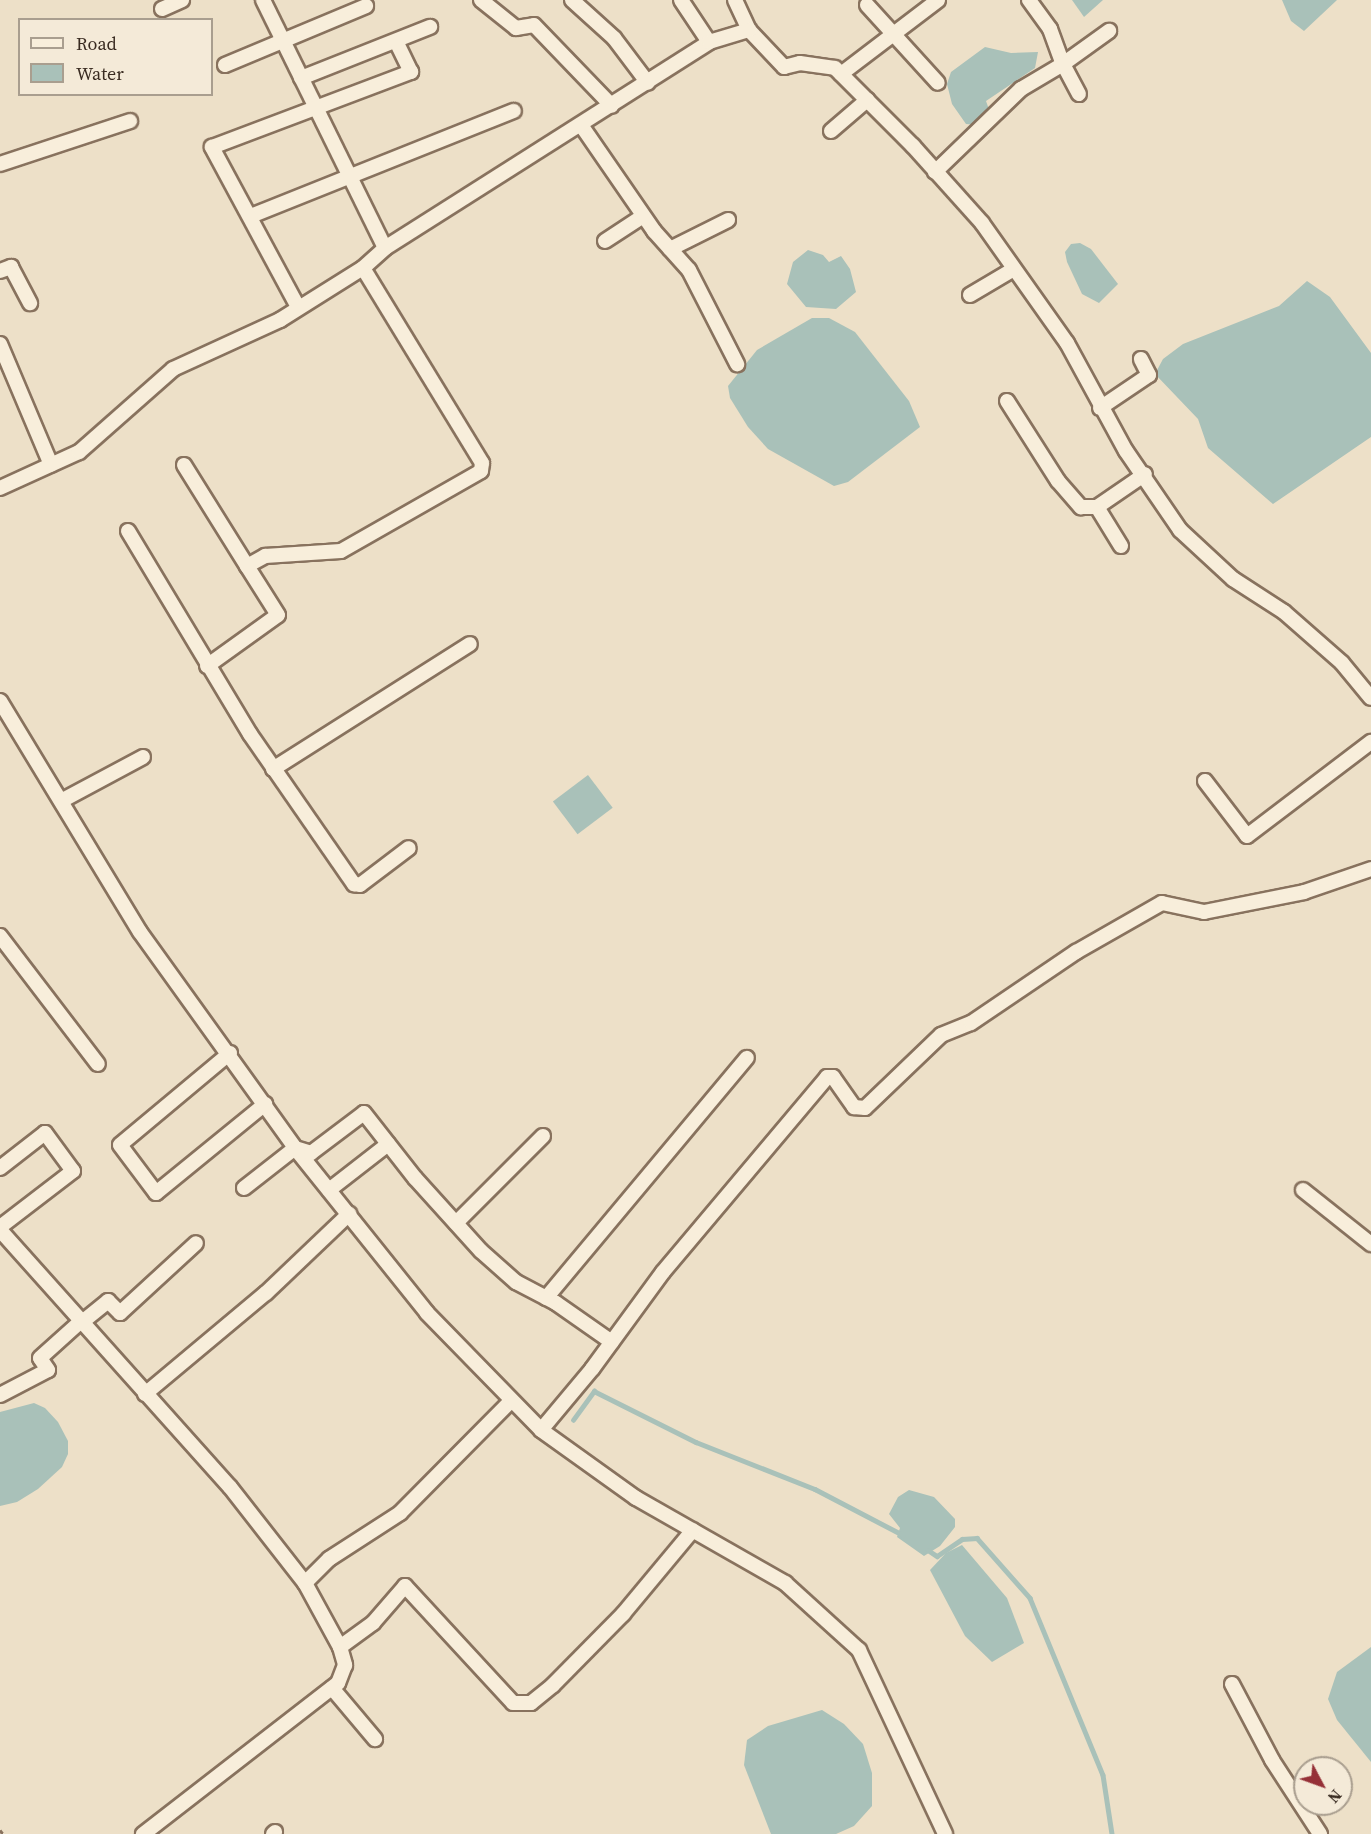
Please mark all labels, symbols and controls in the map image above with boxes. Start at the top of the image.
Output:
legend [18,18,213,96]
text: Road [76,31,117,56]
text: Water [76,61,124,86]
north arrow [1293,1756,1353,1816]
text: N [1323,1785,1347,1808]

